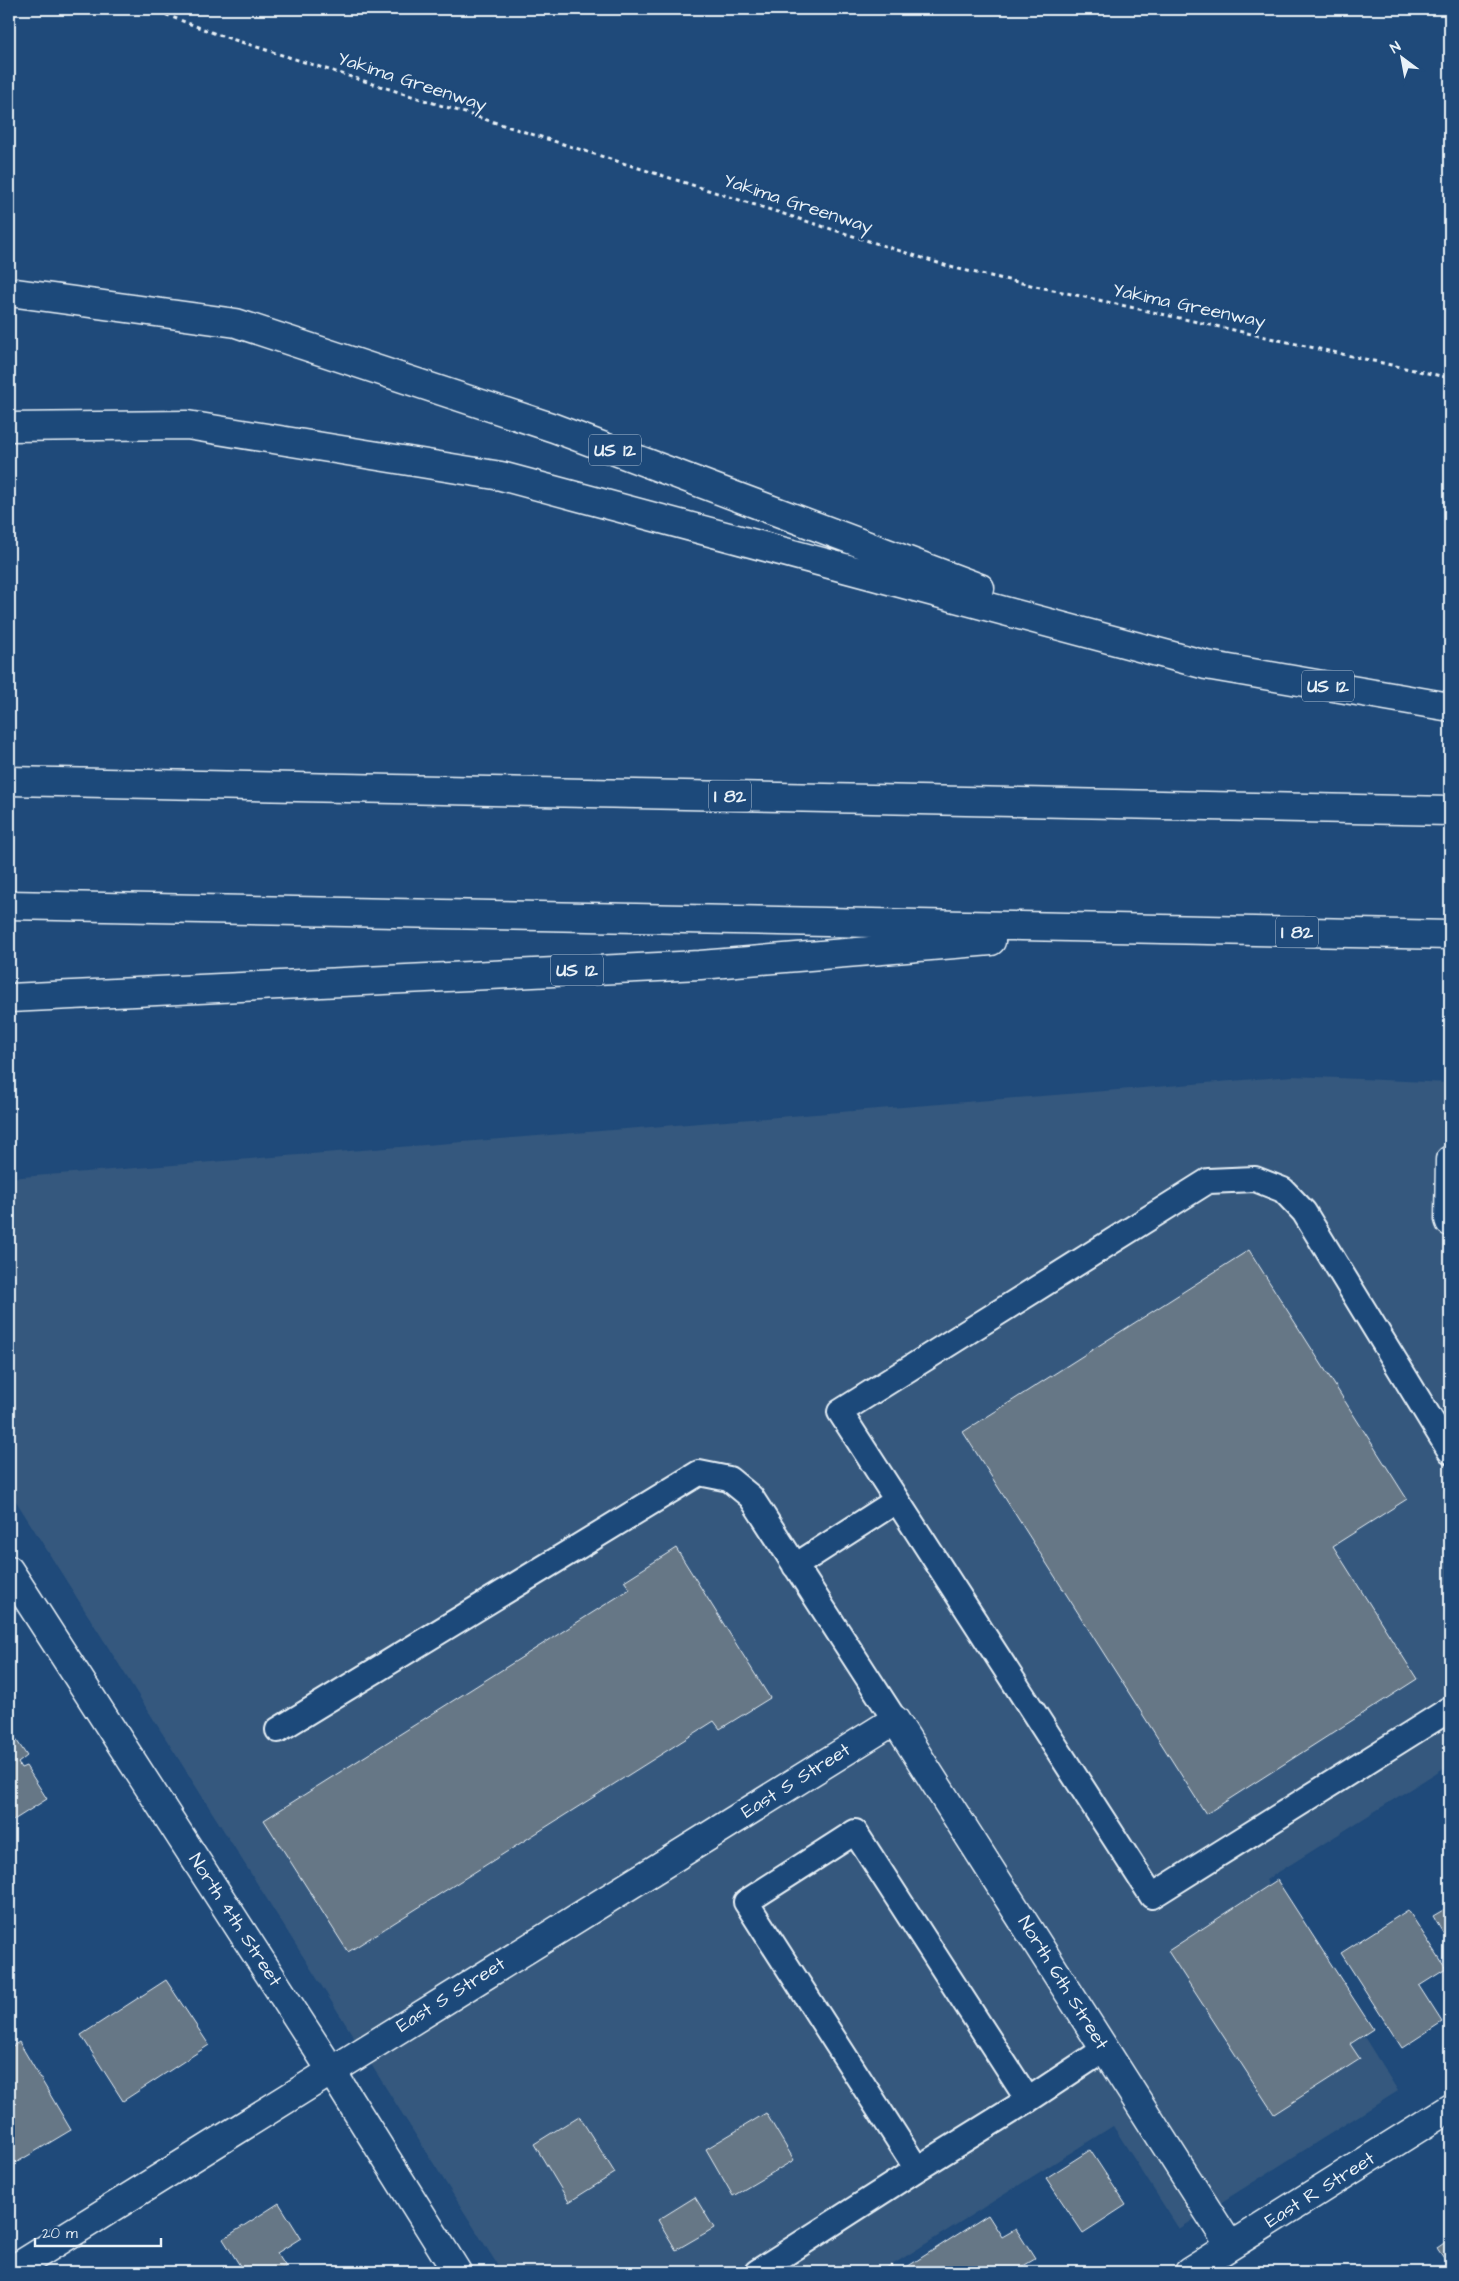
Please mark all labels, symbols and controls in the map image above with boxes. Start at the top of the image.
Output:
north arrow [1376,32,1426,82]
text: N [1387,37,1405,59]
street label: Yakima Greenway [334,45,491,120]
street label: Yakima Greenway [720,167,877,242]
street label: Yakima Greenway [1110,277,1268,336]
road number: US 12 [589,434,641,466]
road number: US 12 [1302,670,1354,701]
road number: I 82 [709,780,751,811]
road number: I 82 [1276,916,1318,948]
road number: US 12 [551,954,603,986]
street label: East S Street [736,1736,856,1825]
street label: North 4th Street [182,1848,288,1992]
street label: North 6th Street [1011,1911,1115,2055]
street label: East S Street [391,1950,511,2039]
street label: East R Street [1260,2145,1381,2235]
scale bar [35,2216,161,2248]
text: 20 m [42,2223,78,2244]

